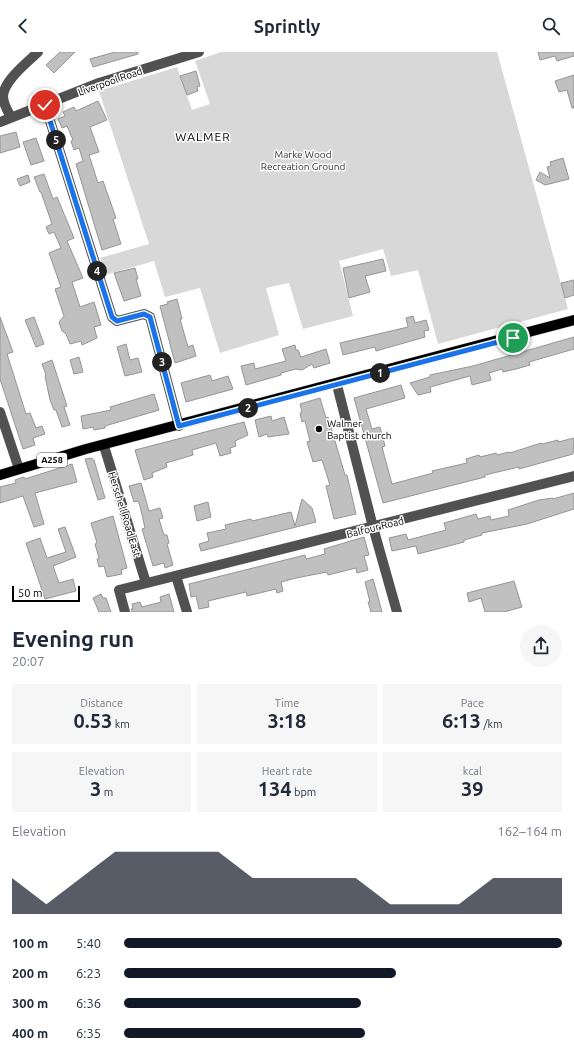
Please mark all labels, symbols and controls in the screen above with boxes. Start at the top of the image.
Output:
icon: back [12,15,34,37]
icon: search [540,15,562,37]
text: Sprintly [254,16,320,36]
street label: Liverpool Road [77,65,144,98]
pin [28,88,62,122]
icon: check [34,94,56,116]
pin: 5 [46,130,66,150]
district label: WALMER [175,130,231,143]
text: 5 [53,134,59,146]
park label: Marke Wood Recreation Ground [261,149,345,172]
pin: 4 [87,261,107,281]
text: 4 [94,265,100,277]
pin [496,321,530,355]
icon: arrive [502,327,524,349]
pin: 3 [152,352,172,372]
text: 3 [159,356,165,368]
pin: 1 [370,363,390,383]
text: 1 [377,367,383,379]
pin: 2 [238,398,258,418]
text: 2 [245,402,251,414]
place label: Walmer Baptist church [327,418,391,441]
marker: Walmer Baptist church [314,424,324,434]
road number: A258 [37,453,67,467]
street label: Herschell Road East [106,470,143,558]
street label: Balfour Road [345,515,405,540]
scale bar [12,584,80,603]
text: 50 m [18,587,42,599]
button: share [520,625,562,667]
text: Evening run [12,626,134,651]
text: 20:07 [12,654,45,668]
text: Distance [80,697,123,709]
text: Time [275,697,299,709]
text: Pace [461,697,484,709]
text: 0.53 [73,709,112,732]
text: 3:18 [268,709,306,732]
text: 6:13 [442,709,481,732]
text: km [112,718,130,730]
text: /km [481,718,503,730]
text: Elevation [79,765,125,777]
text: Heart rate [262,765,312,777]
text: kcal [463,765,482,777]
text: 3 [90,777,101,800]
text: 134 [258,777,291,800]
text: 39 [461,777,484,800]
text: m [101,786,113,798]
text: bpm [291,786,316,798]
text: Elevation [12,824,66,838]
text: 162–164 m [497,824,562,838]
text: 100 m [12,936,48,950]
text: 5:40 [76,936,101,950]
text: 200 m [12,966,48,980]
text: 6:23 [76,966,101,980]
text: 300 m [12,996,48,1010]
text: 6:36 [76,996,101,1010]
text: 400 m [12,1026,48,1040]
text: 6:35 [76,1026,101,1040]

